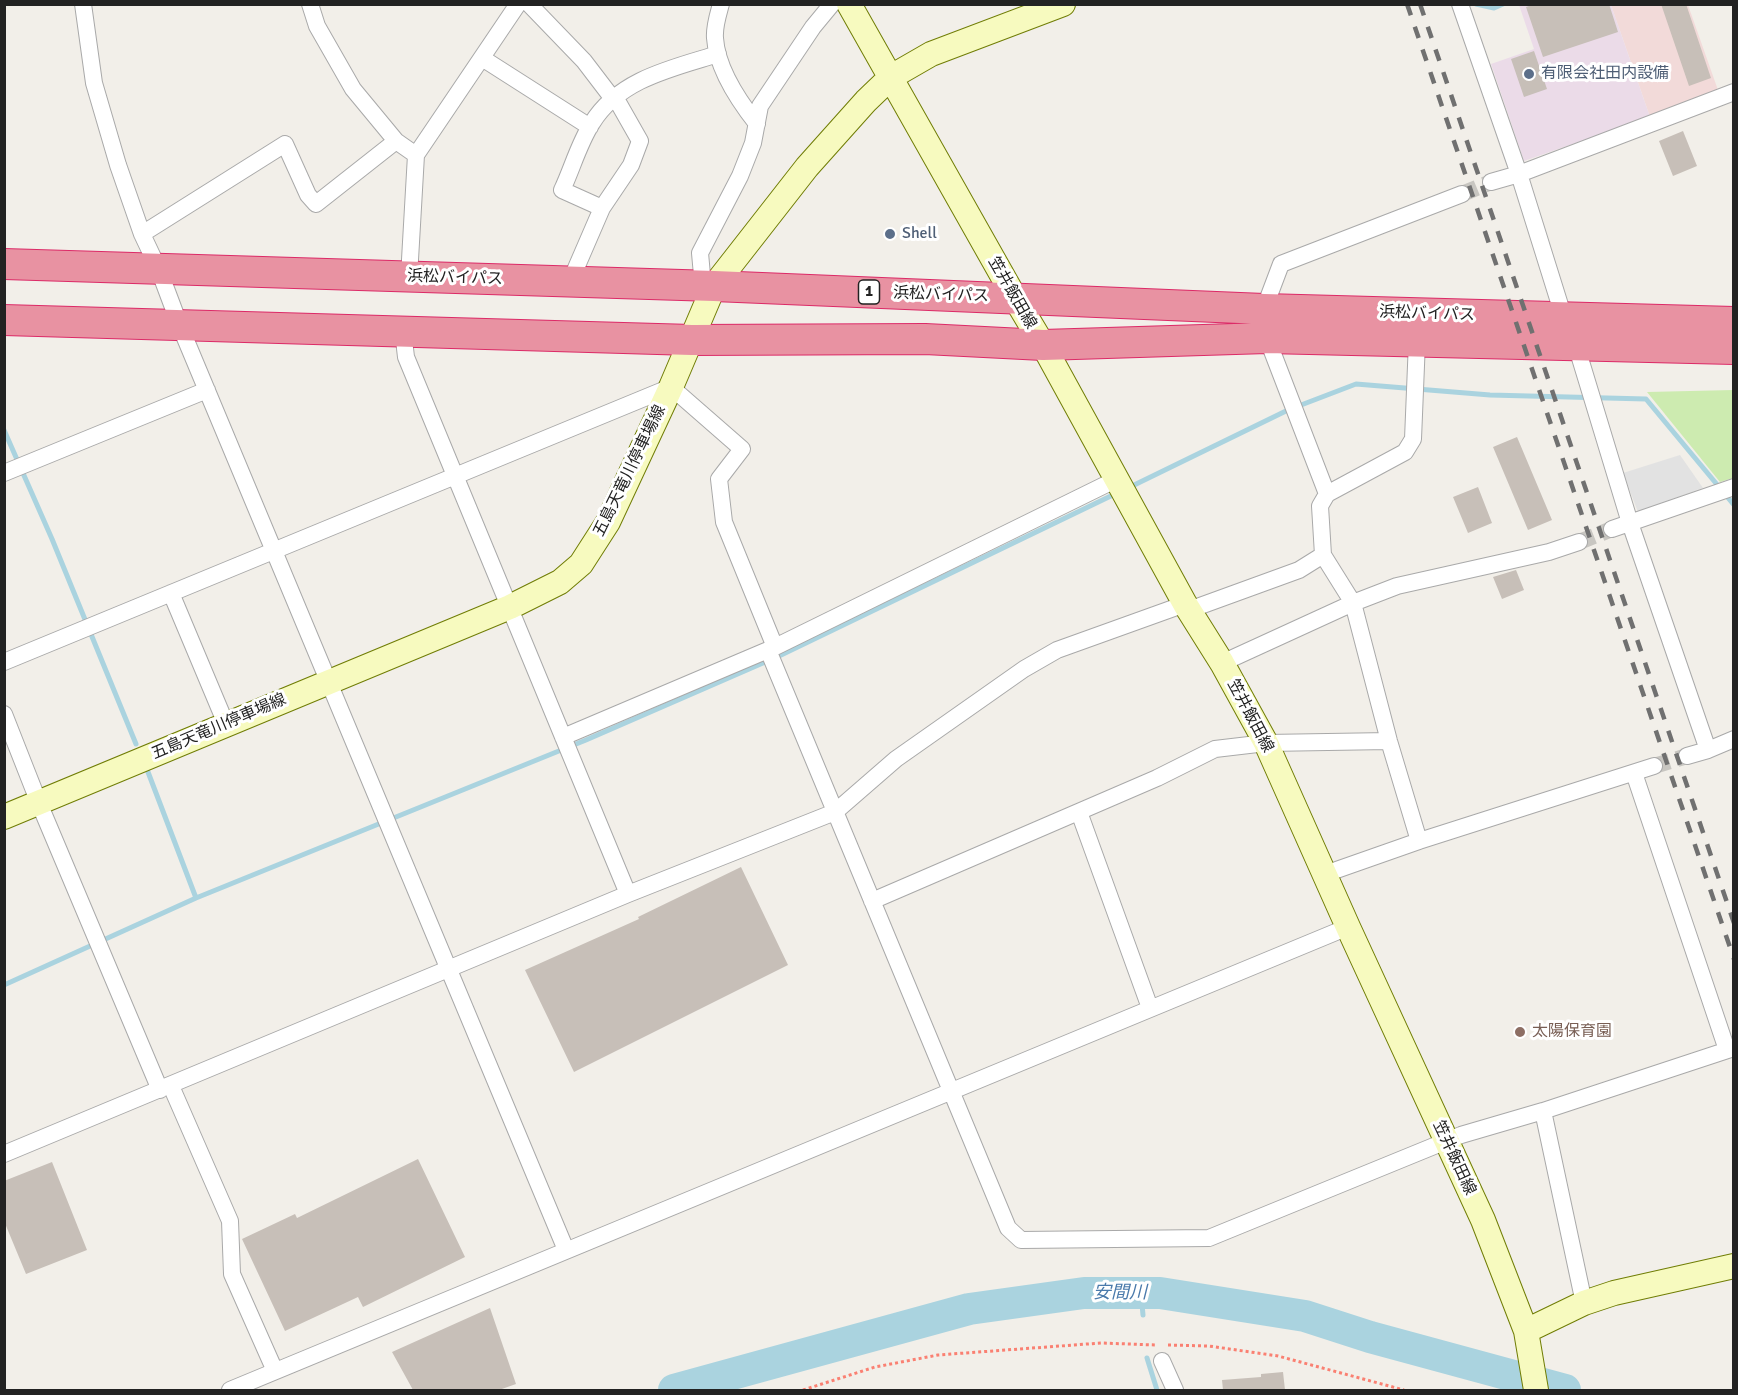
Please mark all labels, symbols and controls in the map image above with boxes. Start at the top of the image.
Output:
place label: 有限会社田内設備 [1541,64,1669,84]
marker: 有限会社田内設備 [1522,67,1536,81]
place label: Shell [902,224,937,244]
marker: Shell [883,227,897,241]
street label: 笠井飯田線 [984,254,1040,332]
street label: 浜松バイパス [407,267,503,289]
road number: 1 [858,280,880,304]
street label: 浜松バイパス [893,284,989,306]
street label: 浜松バイパス [1379,303,1475,325]
street label: 五島天竜川停車場線 [590,402,670,540]
street label: 笠井飯田線 [1223,676,1277,756]
street label: 五島天竜川停車場線 [149,690,289,764]
place label: 太陽保育園 [1532,1022,1612,1042]
marker: 太陽保育園 [1513,1025,1527,1039]
street label: 笠井飯田線 [1428,1118,1480,1198]
water label: 安間川 [1093,1282,1147,1304]

